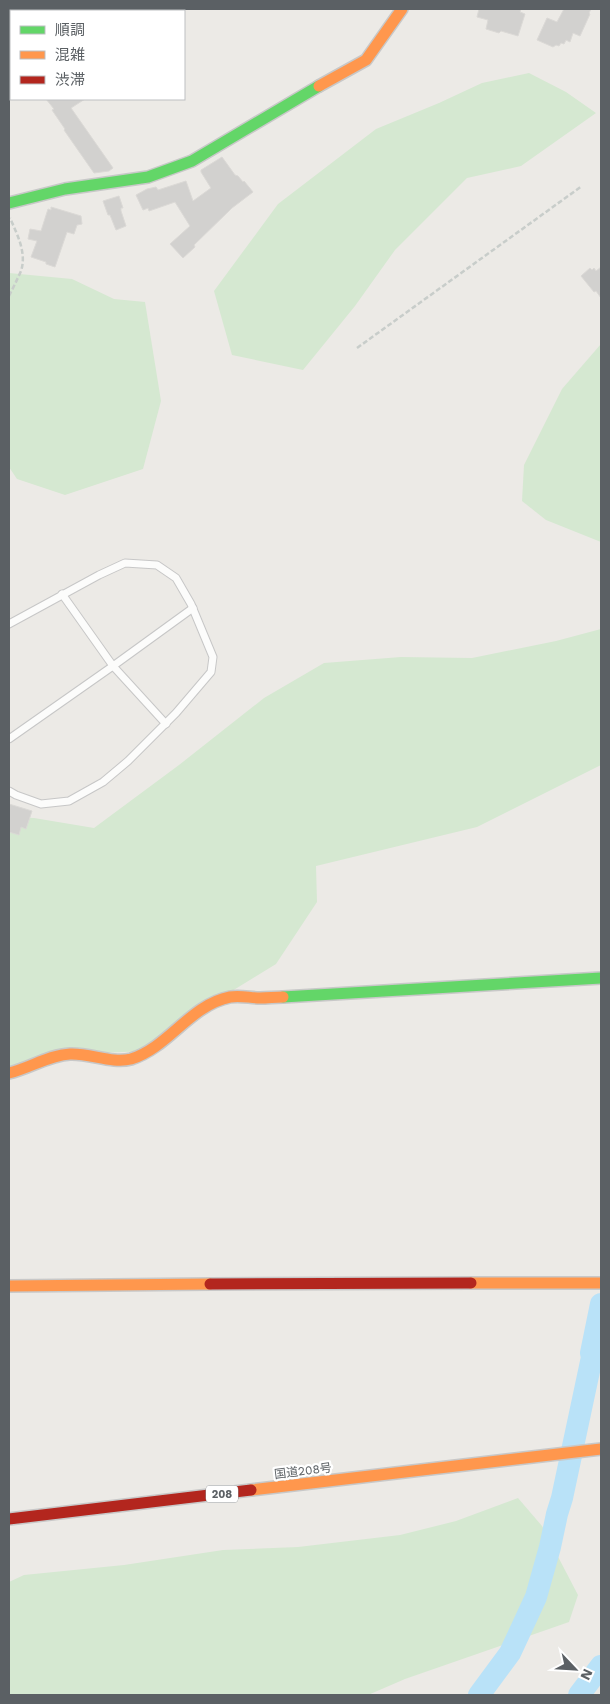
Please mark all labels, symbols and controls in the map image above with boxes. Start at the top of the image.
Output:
legend [10,10,185,100]
text: 順調 [55,21,85,39]
text: 混雑 [55,46,85,64]
text: 渋滞 [55,71,85,89]
street label: 国道208号 [273,1461,333,1481]
road number: 208 [206,1486,238,1502]
north arrow [550,1644,600,1694]
text: N [577,1666,596,1683]

